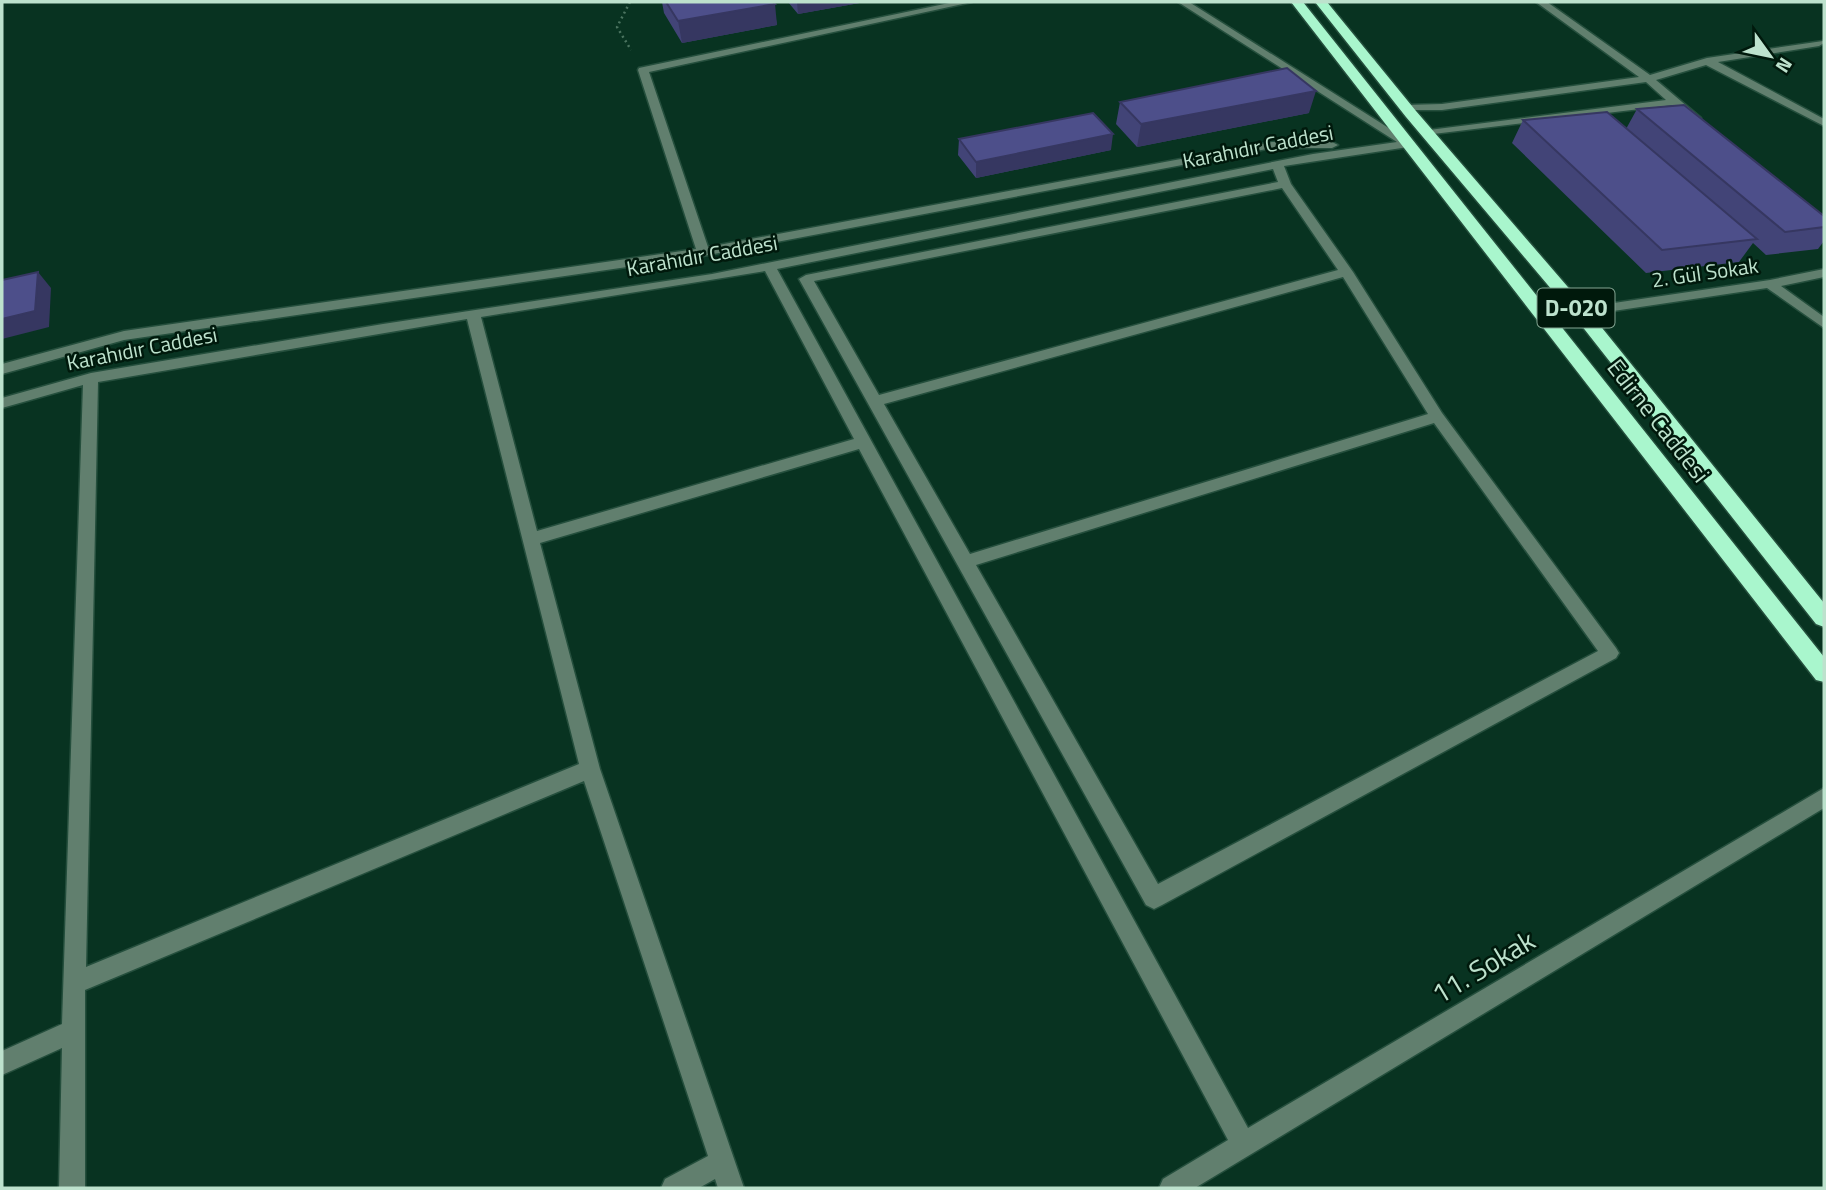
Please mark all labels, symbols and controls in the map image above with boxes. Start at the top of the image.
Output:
north arrow [1735,21,1805,91]
text: N [1769,52,1800,79]
street label: Karahıdır Caddesi [1180,116,1336,176]
street label: Karahıdır Caddesi [624,226,780,284]
street label: 2. Gül Sokak [1649,249,1760,295]
road number: D-020 [1538,288,1614,328]
street label: Karahıdır Caddesi [64,318,220,378]
street label: Edirne Caddesi [1599,351,1719,490]
street label: 11. Sokak [1423,919,1543,1014]

